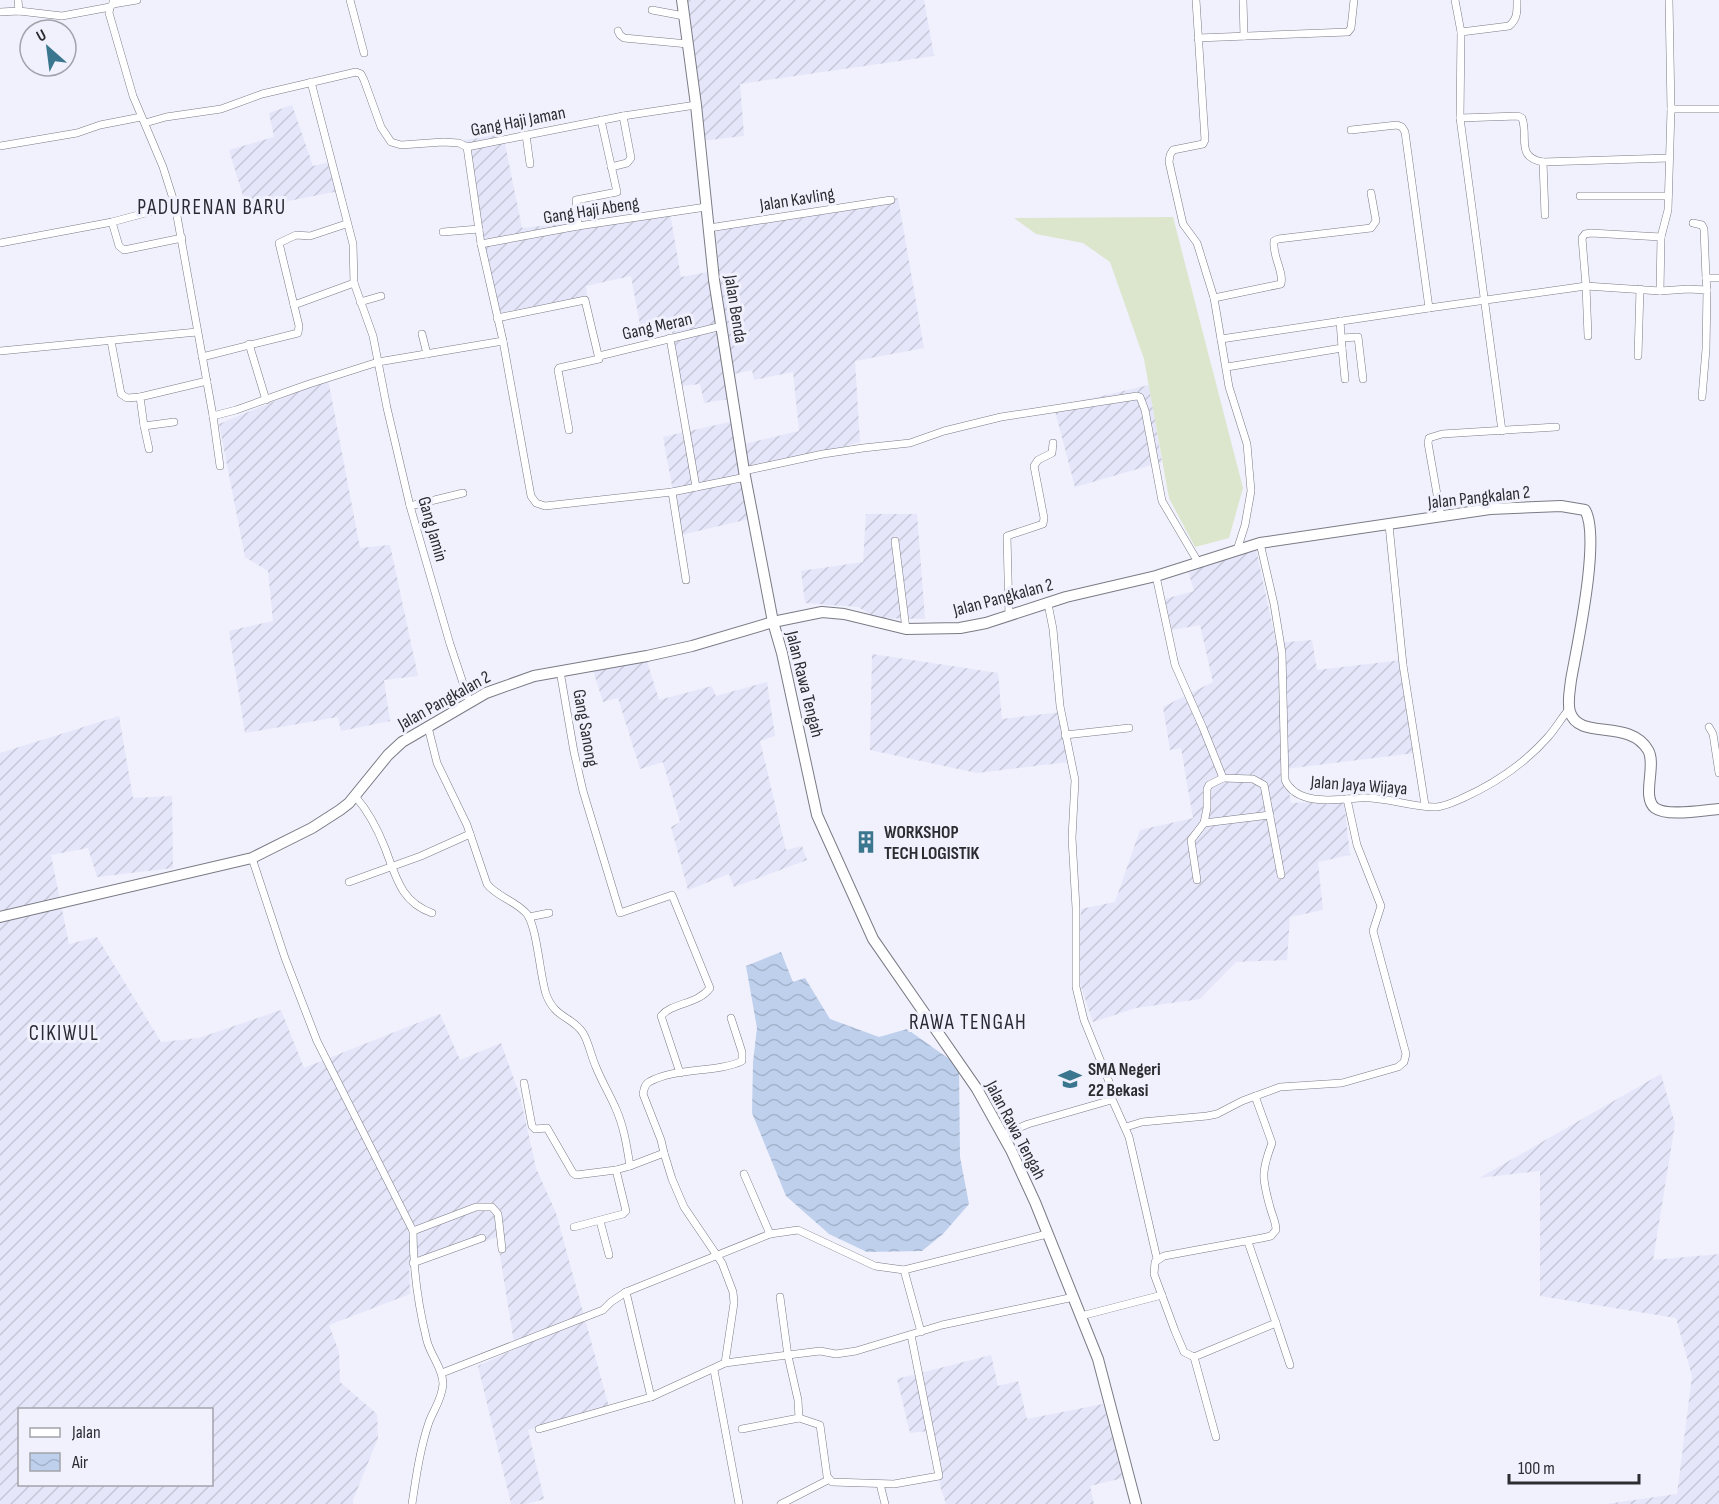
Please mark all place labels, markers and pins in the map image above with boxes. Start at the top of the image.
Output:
place label: WORKSHOP TECH LOGISTIK [884,822,980,864]
building icon: WORKSHOP TECH LOGISTIK [853,829,879,855]
place label: SMA Negeri 22 Bekasi [1088,1059,1161,1101]
school or university icon: SMA Negeri 22 Bekasi [1057,1066,1083,1092]

